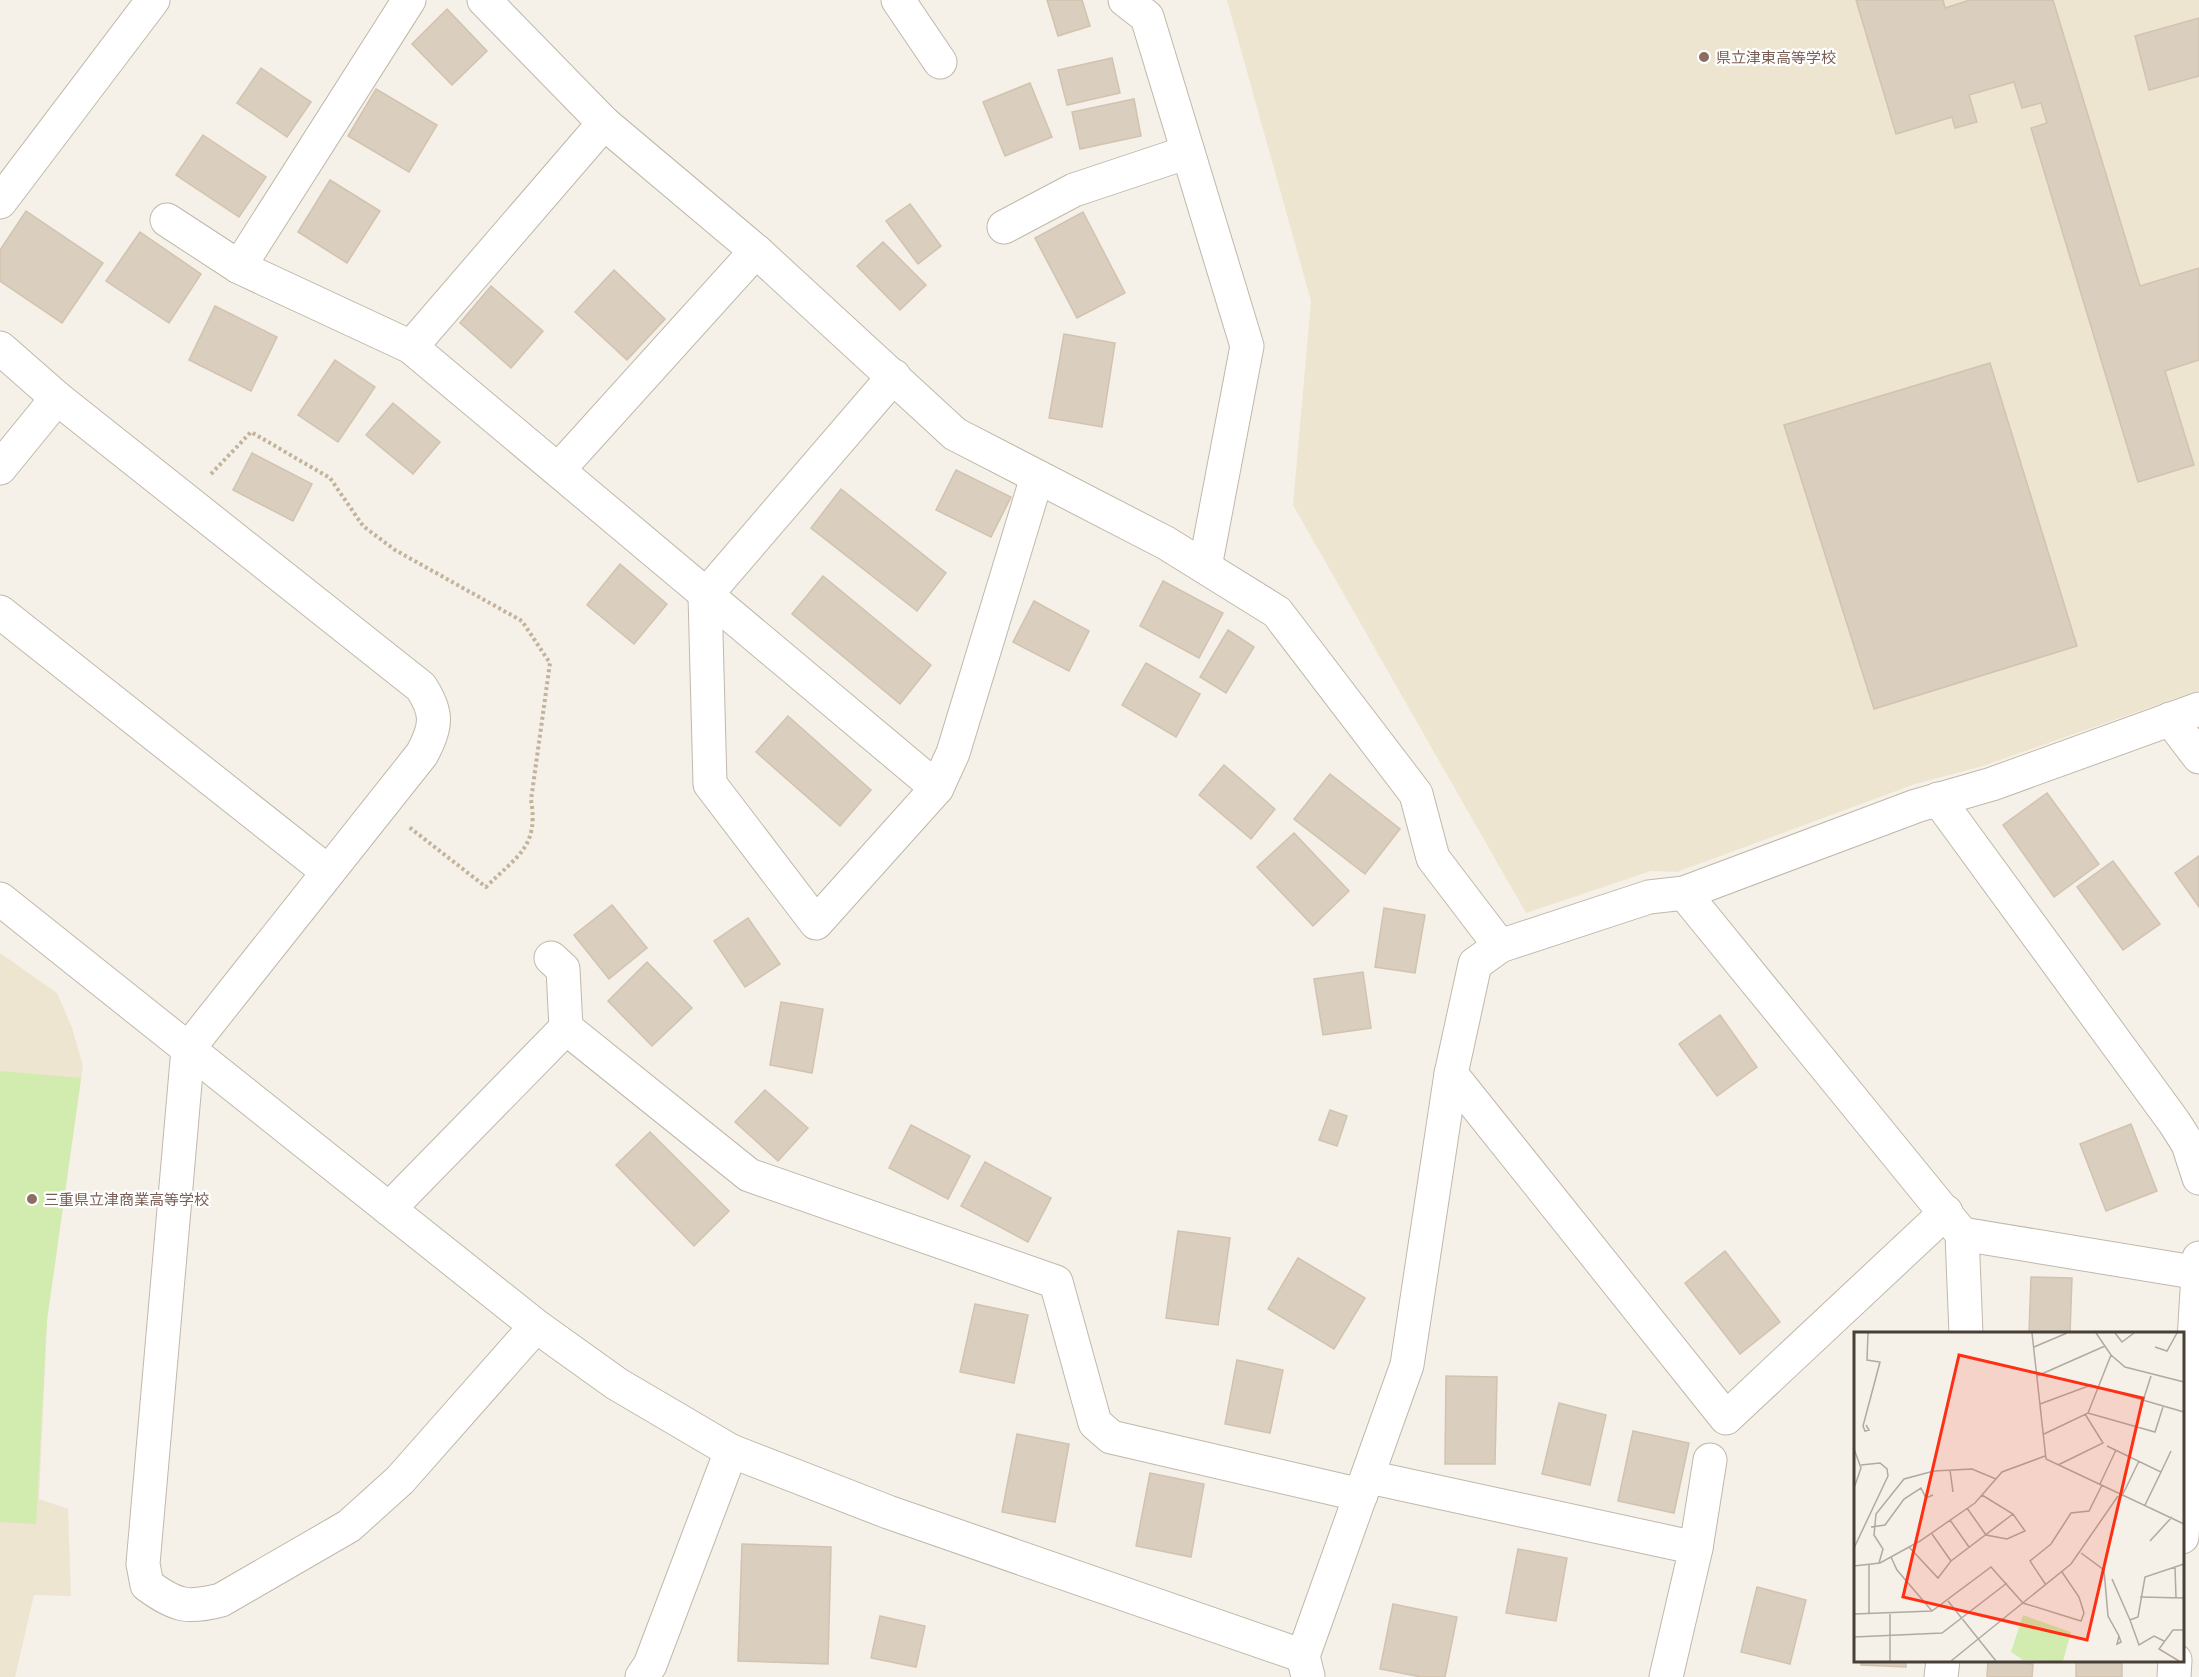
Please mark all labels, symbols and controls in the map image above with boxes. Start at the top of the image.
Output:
place label: 県立津東高等学校 [1716,47,1836,68]
marker: 県立津東高等学校 [1697,50,1711,64]
place label: 三重県立津商業高等学校 [44,1189,209,1210]
marker: 三重県立津商業高等学校 [25,1192,39,1206]
inset map [1854,1332,2184,1662]

